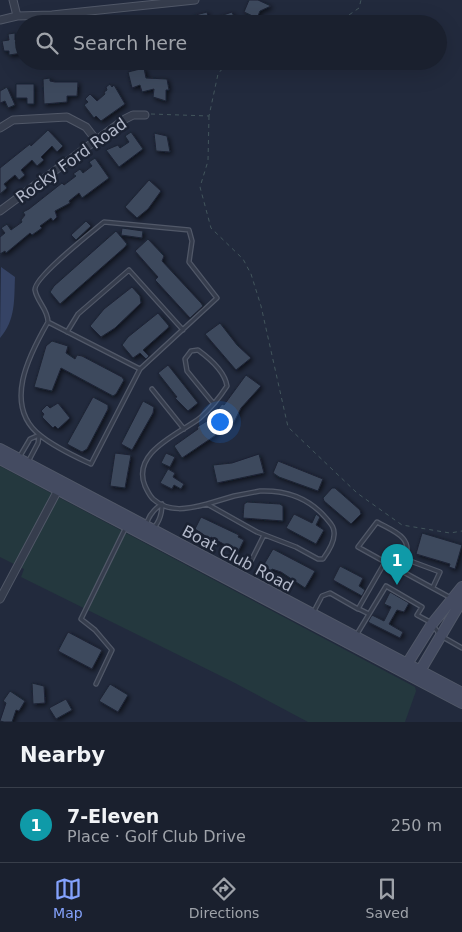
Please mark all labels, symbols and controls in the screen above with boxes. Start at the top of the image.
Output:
search box [15,15,447,70]
icon: search [33,29,61,57]
text: Search here [73,32,187,54]
street label: Rocky Ford Road [12,114,130,207]
your location [207,409,233,435]
street label: Boat Club Road [179,521,297,596]
pin: 1 [381,544,413,585]
text: Nearby [20,743,105,767]
text: 7-Eleven [67,805,159,827]
text: 1 [30,816,42,835]
text: 250 m [391,816,442,835]
text: Place · Golf Club Drive [67,827,246,846]
tab: Map [53,875,83,921]
tab: Directions [189,875,259,921]
tab: Saved [366,875,409,921]

